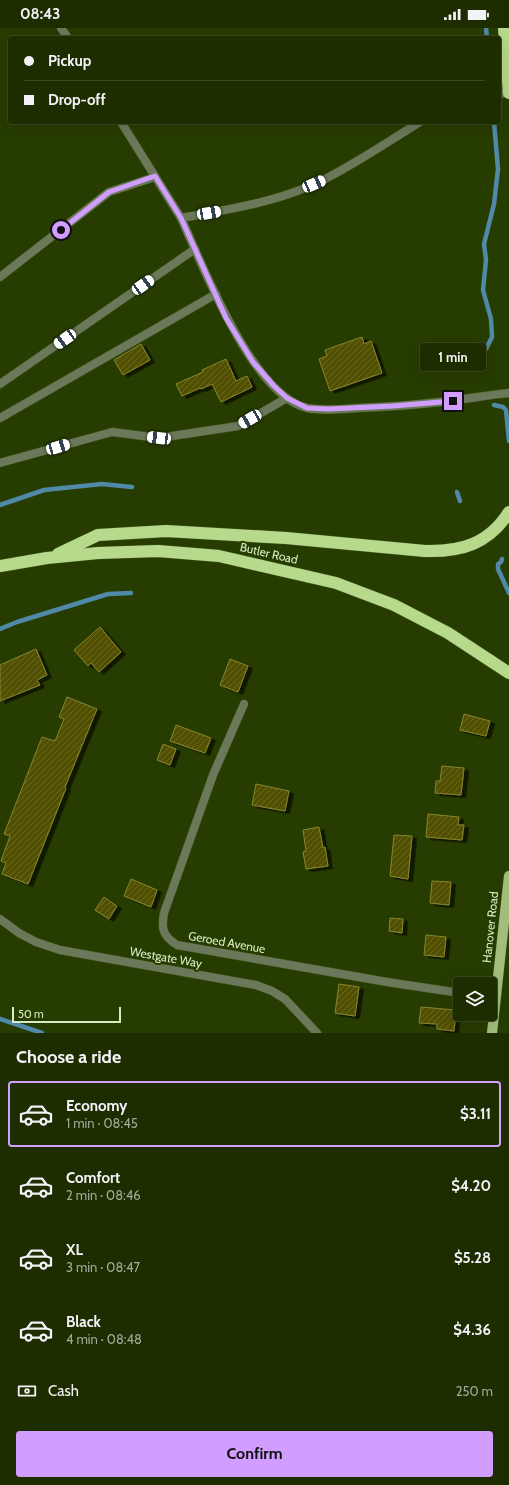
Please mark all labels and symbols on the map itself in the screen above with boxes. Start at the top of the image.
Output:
car [301,174,327,194]
car [196,205,222,221]
route start [52,221,70,239]
car [130,273,156,297]
car [52,327,78,351]
callout: 1 min [420,343,486,371]
route end [444,392,462,410]
car [237,408,263,430]
car [146,431,172,445]
car [45,438,71,456]
street label: Butler Road [239,539,299,567]
street label: Hanover Road [479,891,501,963]
street label: Geroed Avenue [187,928,267,956]
street label: Westgate Way [129,943,203,971]
scale bar [12,1005,121,1024]

